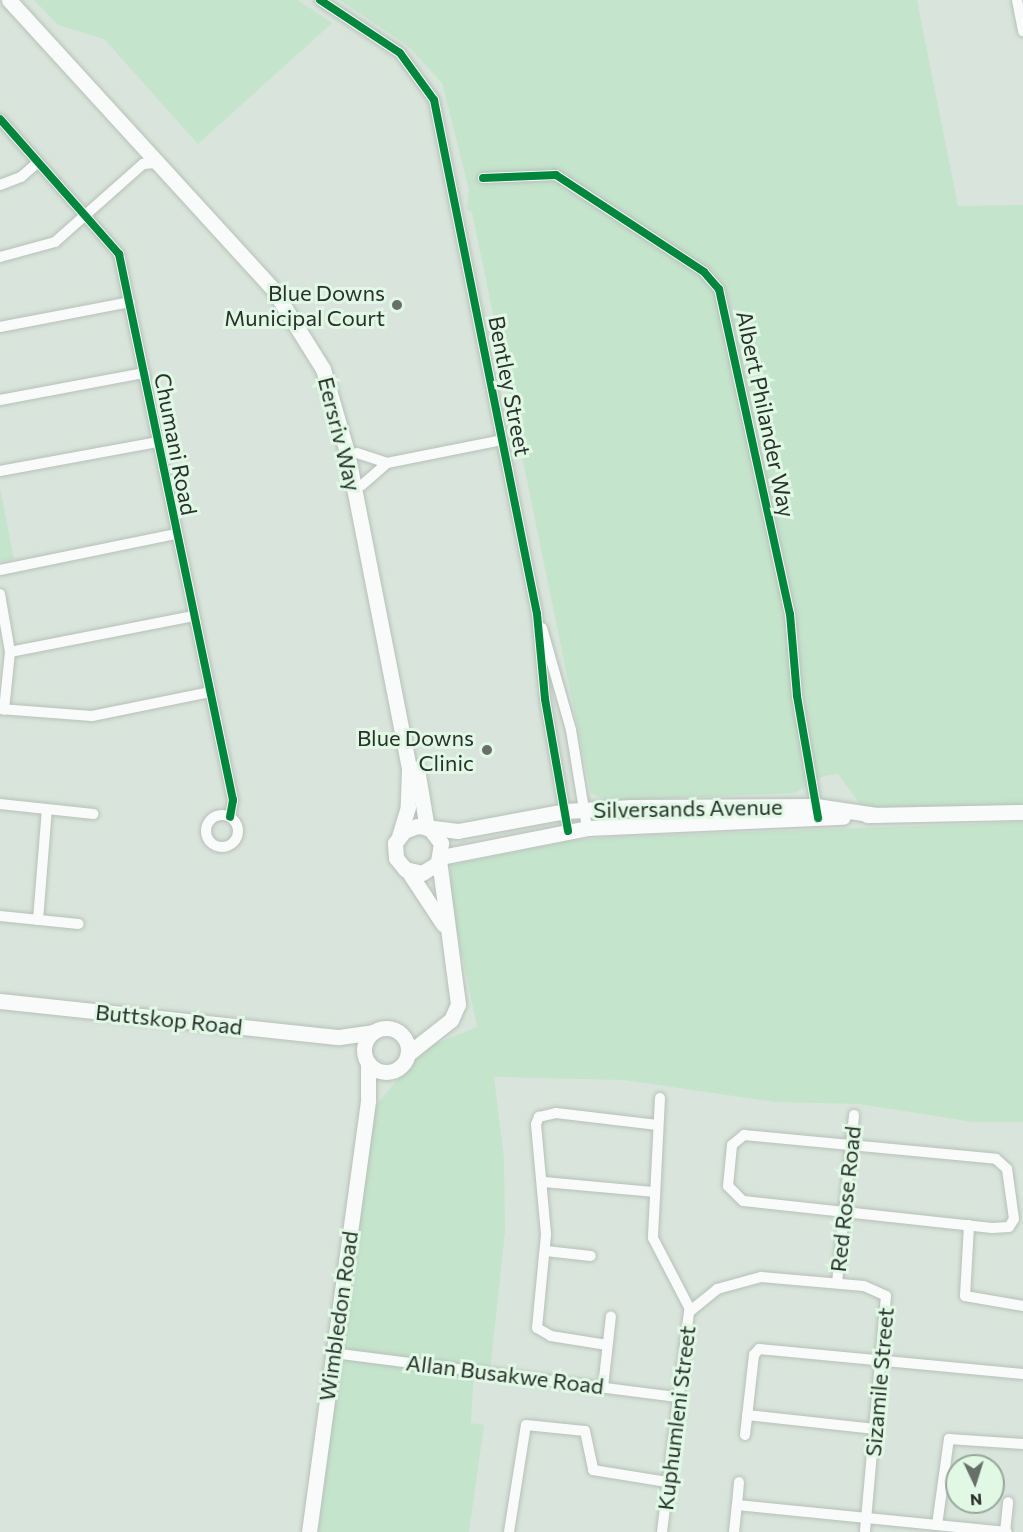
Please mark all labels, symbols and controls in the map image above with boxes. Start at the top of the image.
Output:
place label: Blue Downs Municipal Court [224,279,385,330]
marker: Blue Downs Municipal Court [390,298,404,312]
street label: Albert Philander Way [731,308,801,520]
street label: Bentley Street [483,314,537,458]
street label: Chumani Road [149,371,203,517]
street label: Eersriv Way [313,374,367,494]
place label: Blue Downs Clinic [357,724,474,776]
marker: Blue Downs Clinic [478,741,496,759]
street label: Silversands Avenue [593,793,783,823]
street label: Buttskop Road [94,998,244,1040]
street label: Red Rose Road [824,1125,866,1273]
street label: Wimbledon Road [313,1229,363,1403]
street label: Sizamile Street [859,1306,899,1458]
street label: Kuphumleni Street [652,1324,700,1512]
street label: Allan Busakwe Road [405,1349,605,1399]
north arrow [945,1454,1005,1514]
text: N [970,1491,983,1510]

